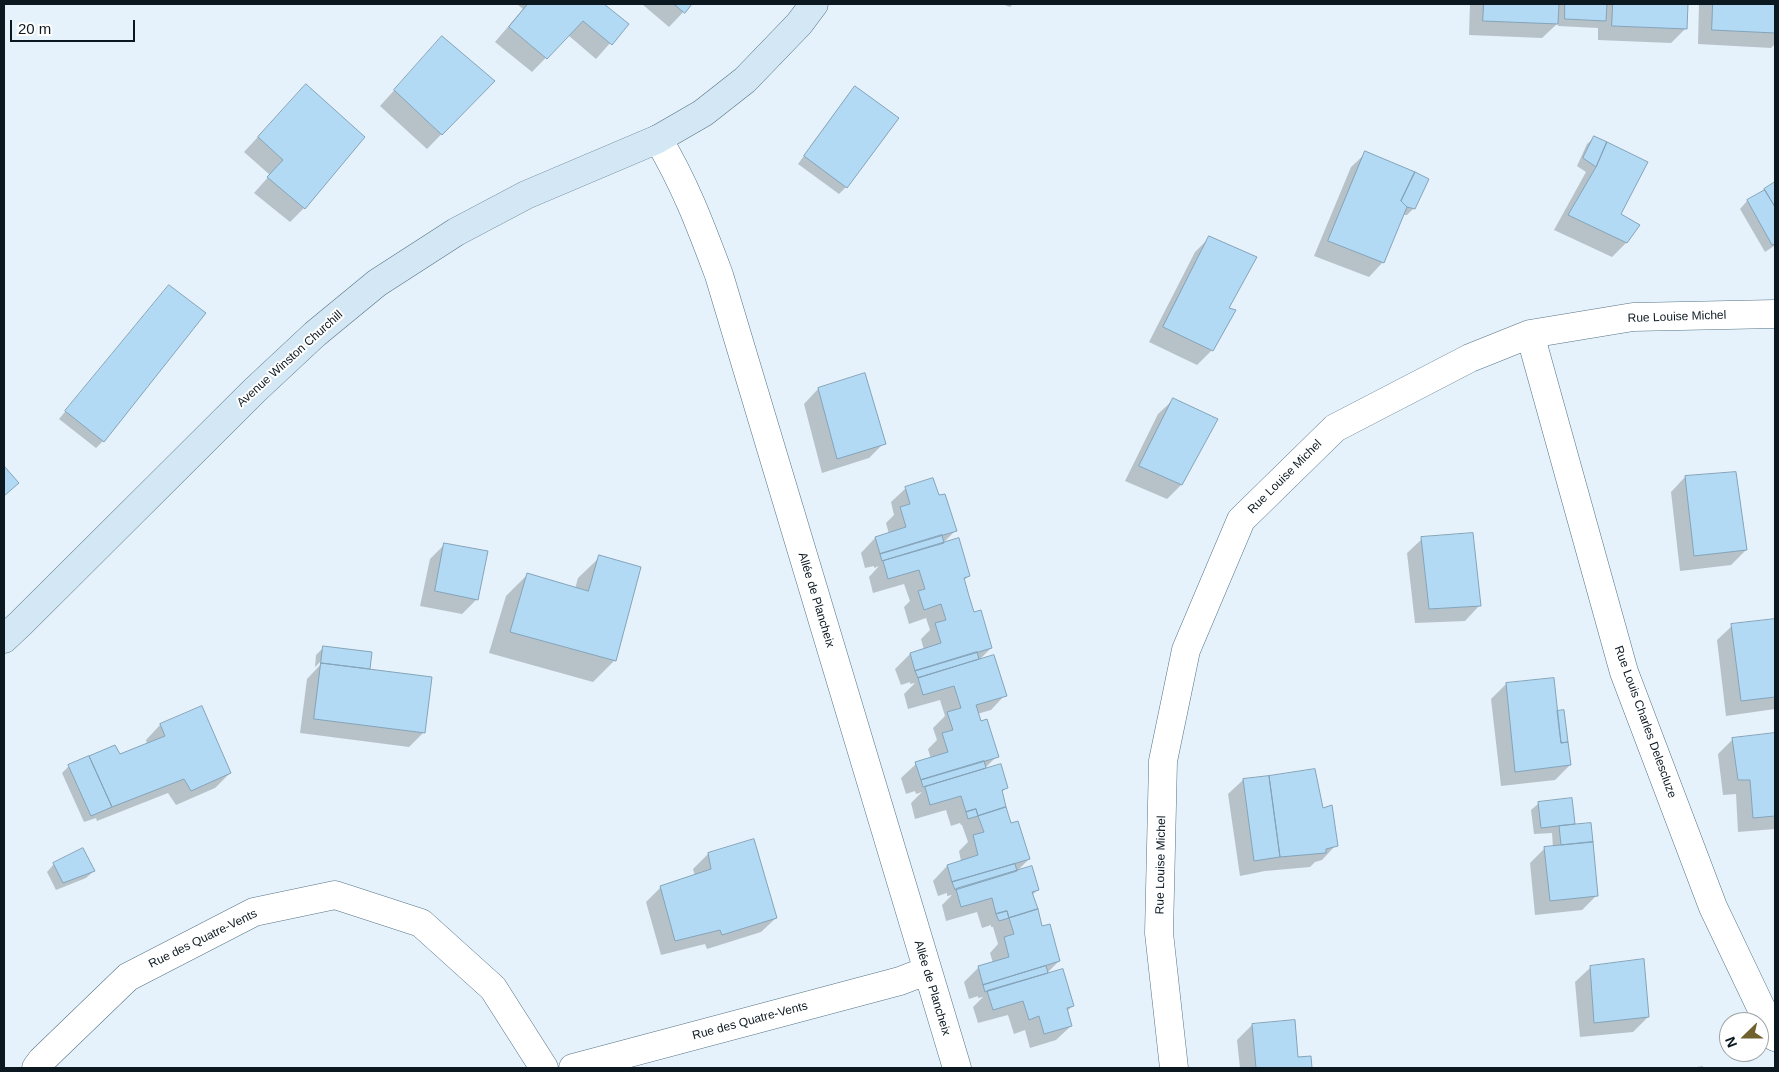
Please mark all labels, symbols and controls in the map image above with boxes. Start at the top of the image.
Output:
scale bar [12,10,138,42]
text: 20 m [18,20,51,37]
street label: Avenue Winston Churchill [234,308,346,410]
street label: Rue Louise Michel [1627,308,1727,326]
street label: Rue Louise Michel [1245,437,1325,517]
street label: Allée de Plancheix [795,551,837,649]
street label: Rue Louis Charles Delescluze [1611,644,1679,800]
street label: Rue Louise Michel [1153,816,1169,914]
street label: Rue des Quatre-Vents [146,907,260,971]
street label: Allée de Plancheix [911,939,953,1037]
street label: Rue des Quatre-Vents [691,999,809,1043]
north arrow [1719,1012,1769,1062]
text: N [1722,1035,1740,1050]

